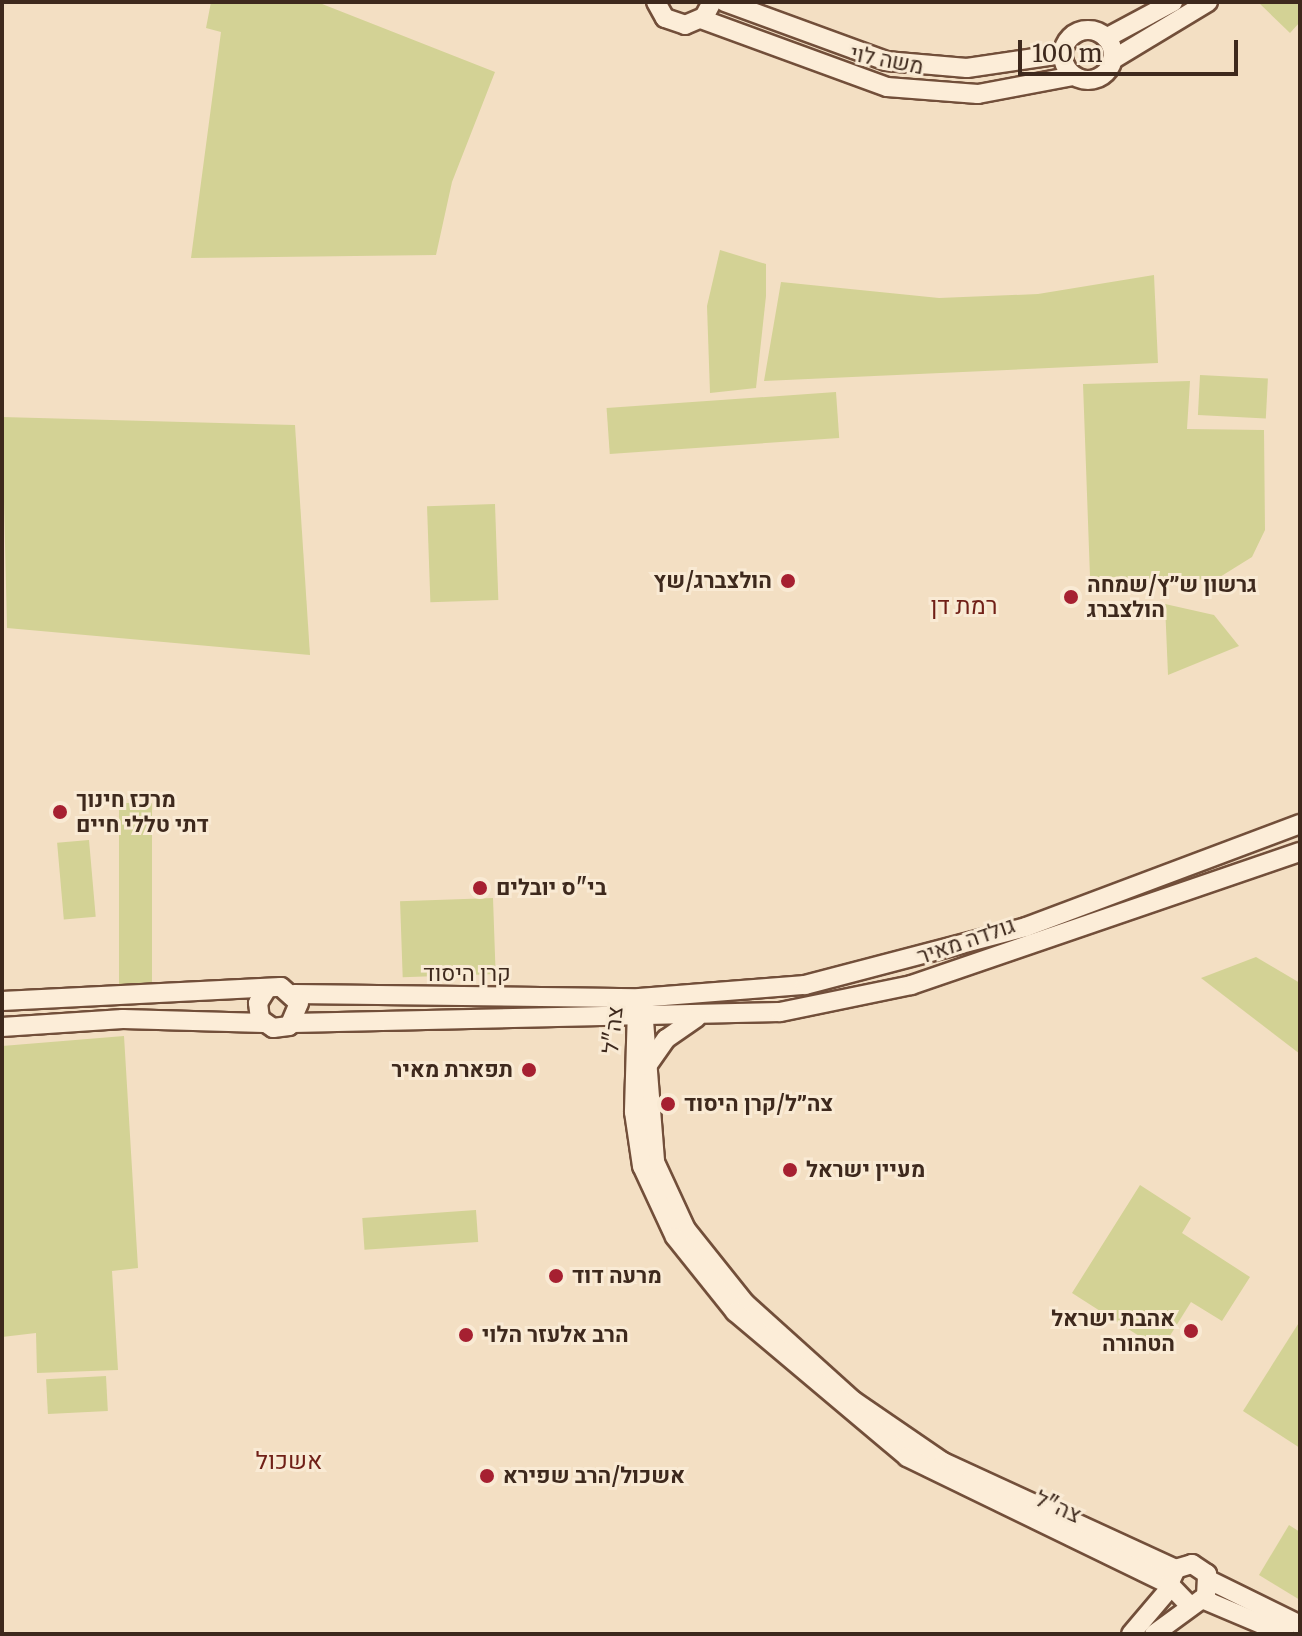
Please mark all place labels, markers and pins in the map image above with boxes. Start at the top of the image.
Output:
place label: הולצברג/שץ [654,568,772,594]
place label: גרשון ש״ץ/שמחה הולצברג [1087,571,1257,622]
marker: הולצברג/שץ [779,572,797,590]
marker: גרשון ש״ץ/שמחה הולצברג [1062,588,1080,606]
place label: מרכז חינוך דתי טללי חיים [76,786,209,838]
marker: מרכז חינוך דתי טללי חיים [51,803,69,821]
place label: בי"ס יובלים [496,875,607,901]
marker: בי"ס יובלים [471,879,489,897]
place label: תפארת מאיר [392,1057,513,1083]
marker: תפארת מאיר [520,1061,538,1079]
place label: צה״ל/קרן היסוד [684,1091,833,1117]
marker: צה״ל/קרן היסוד [659,1095,677,1113]
place label: מעיין ישראל [806,1157,925,1183]
marker: מעיין ישראל [781,1161,799,1179]
place label: מרעה דוד [572,1263,662,1289]
marker: מרעה דוד [547,1267,565,1285]
place label: אהבת ישראל הטהורה [1051,1305,1175,1356]
place label: הרב אלעזר הלוי [482,1322,629,1348]
marker: אהבת ישראל הטהורה [1182,1322,1200,1340]
marker: הרב אלעזר הלוי [457,1326,475,1344]
place label: אשכול/הרב שפירא [503,1463,685,1489]
marker: אשכול/הרב שפירא [478,1467,496,1485]

